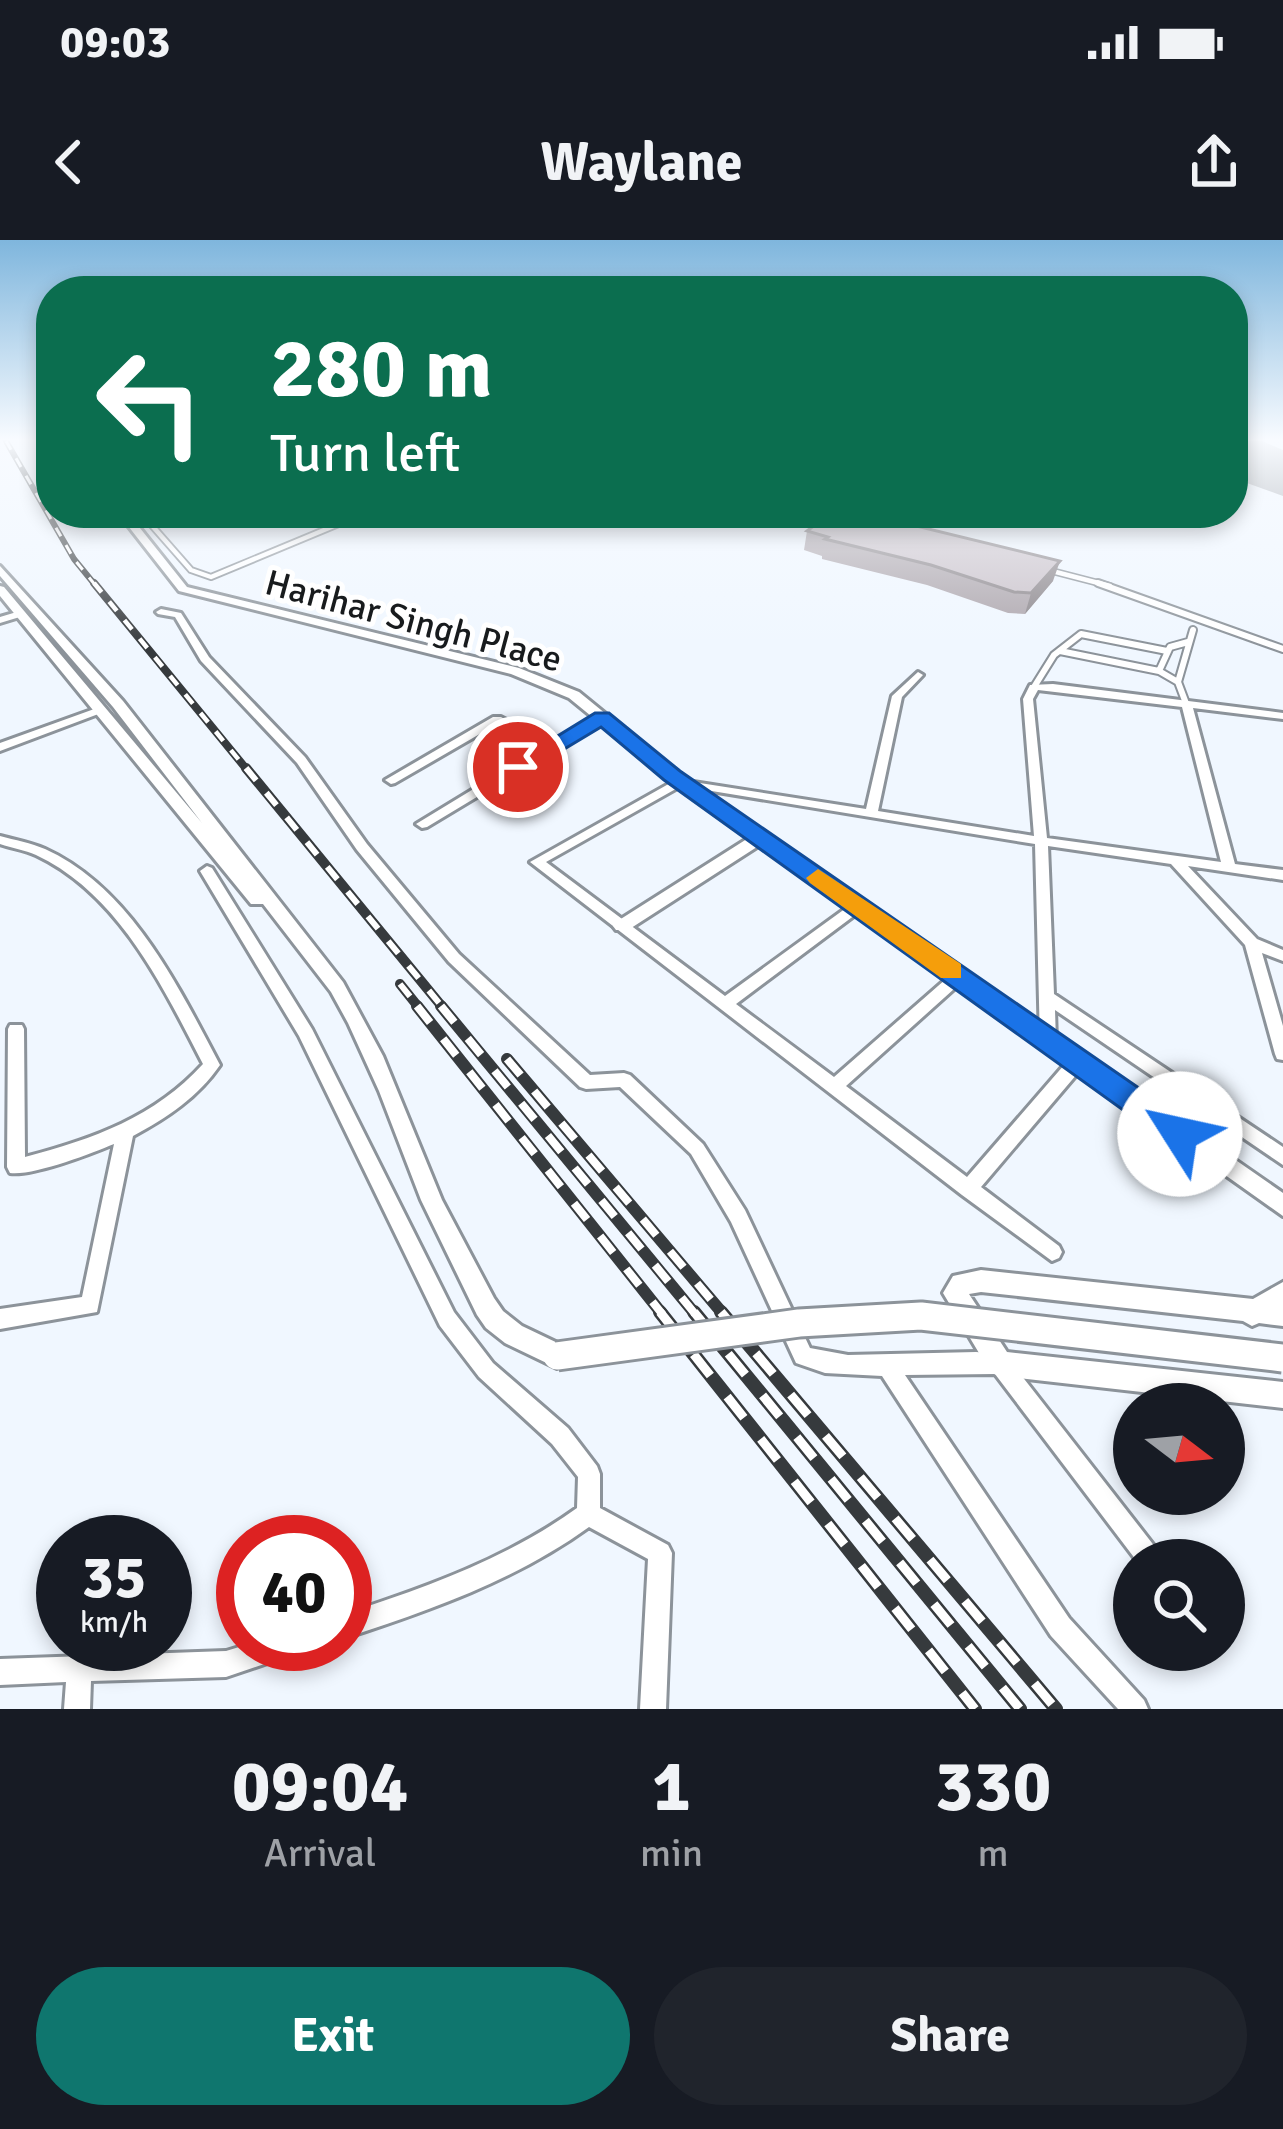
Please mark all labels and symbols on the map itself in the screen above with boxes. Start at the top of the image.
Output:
street label: Harihar Singh Place [260,560,567,683]
pin [467,716,569,818]
position arrow [1117,1071,1243,1197]
north arrow [1113,1383,1245,1515]
speed limit sign: 40 [216,1515,372,1671]

